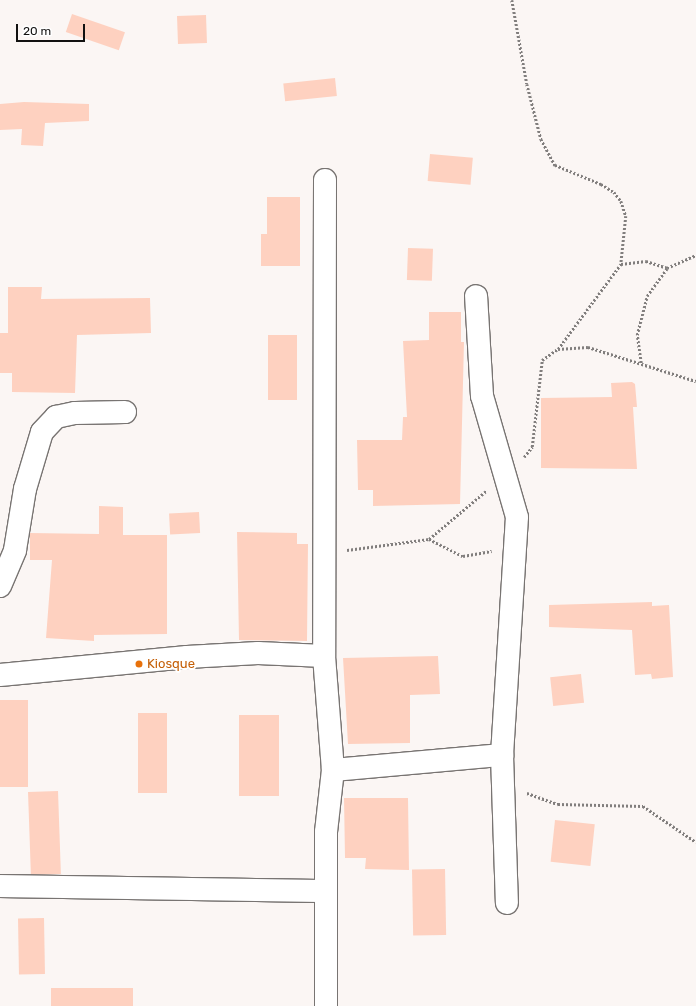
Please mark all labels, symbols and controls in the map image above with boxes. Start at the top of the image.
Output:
scale bar [18,16,87,42]
text: 20 m [23,24,51,38]
place label: Kiosque [147,656,195,672]
marker: Kiosque [134,659,144,669]

